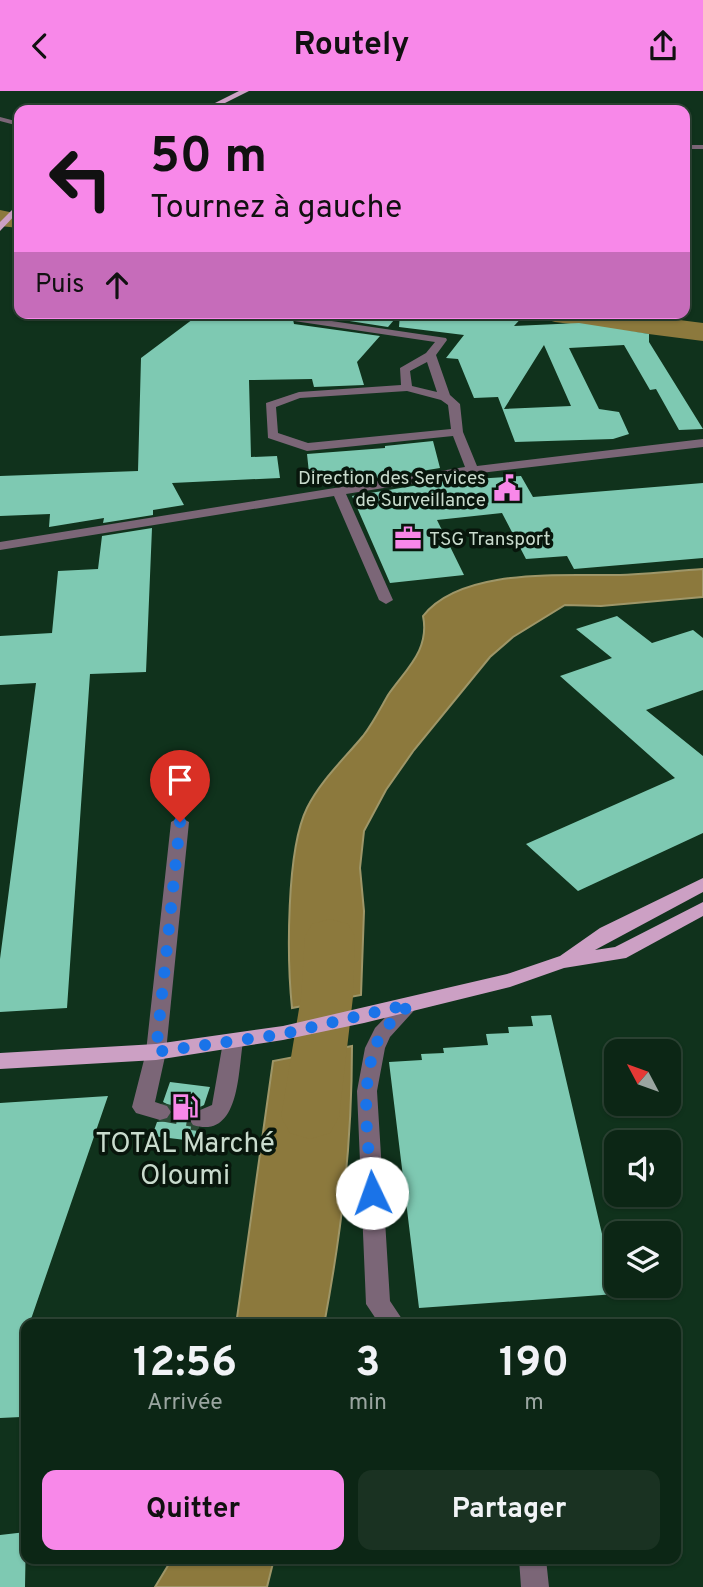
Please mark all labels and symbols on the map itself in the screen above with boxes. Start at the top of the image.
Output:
place label: Direction des Services de Surveillance [298,467,486,513]
public building icon: Direction des Services de Surveillance [492,473,522,503]
office icon: TSG Transport [393,523,423,553]
place label: TSG Transport [429,528,551,552]
pin [150,750,210,822]
north arrow [604,1039,681,1117]
fuel station icon: TOTAL Marché Oloumi [170,1092,200,1122]
place label: TOTAL Marché Oloumi [95,1127,275,1195]
position arrow [335,1156,409,1230]

